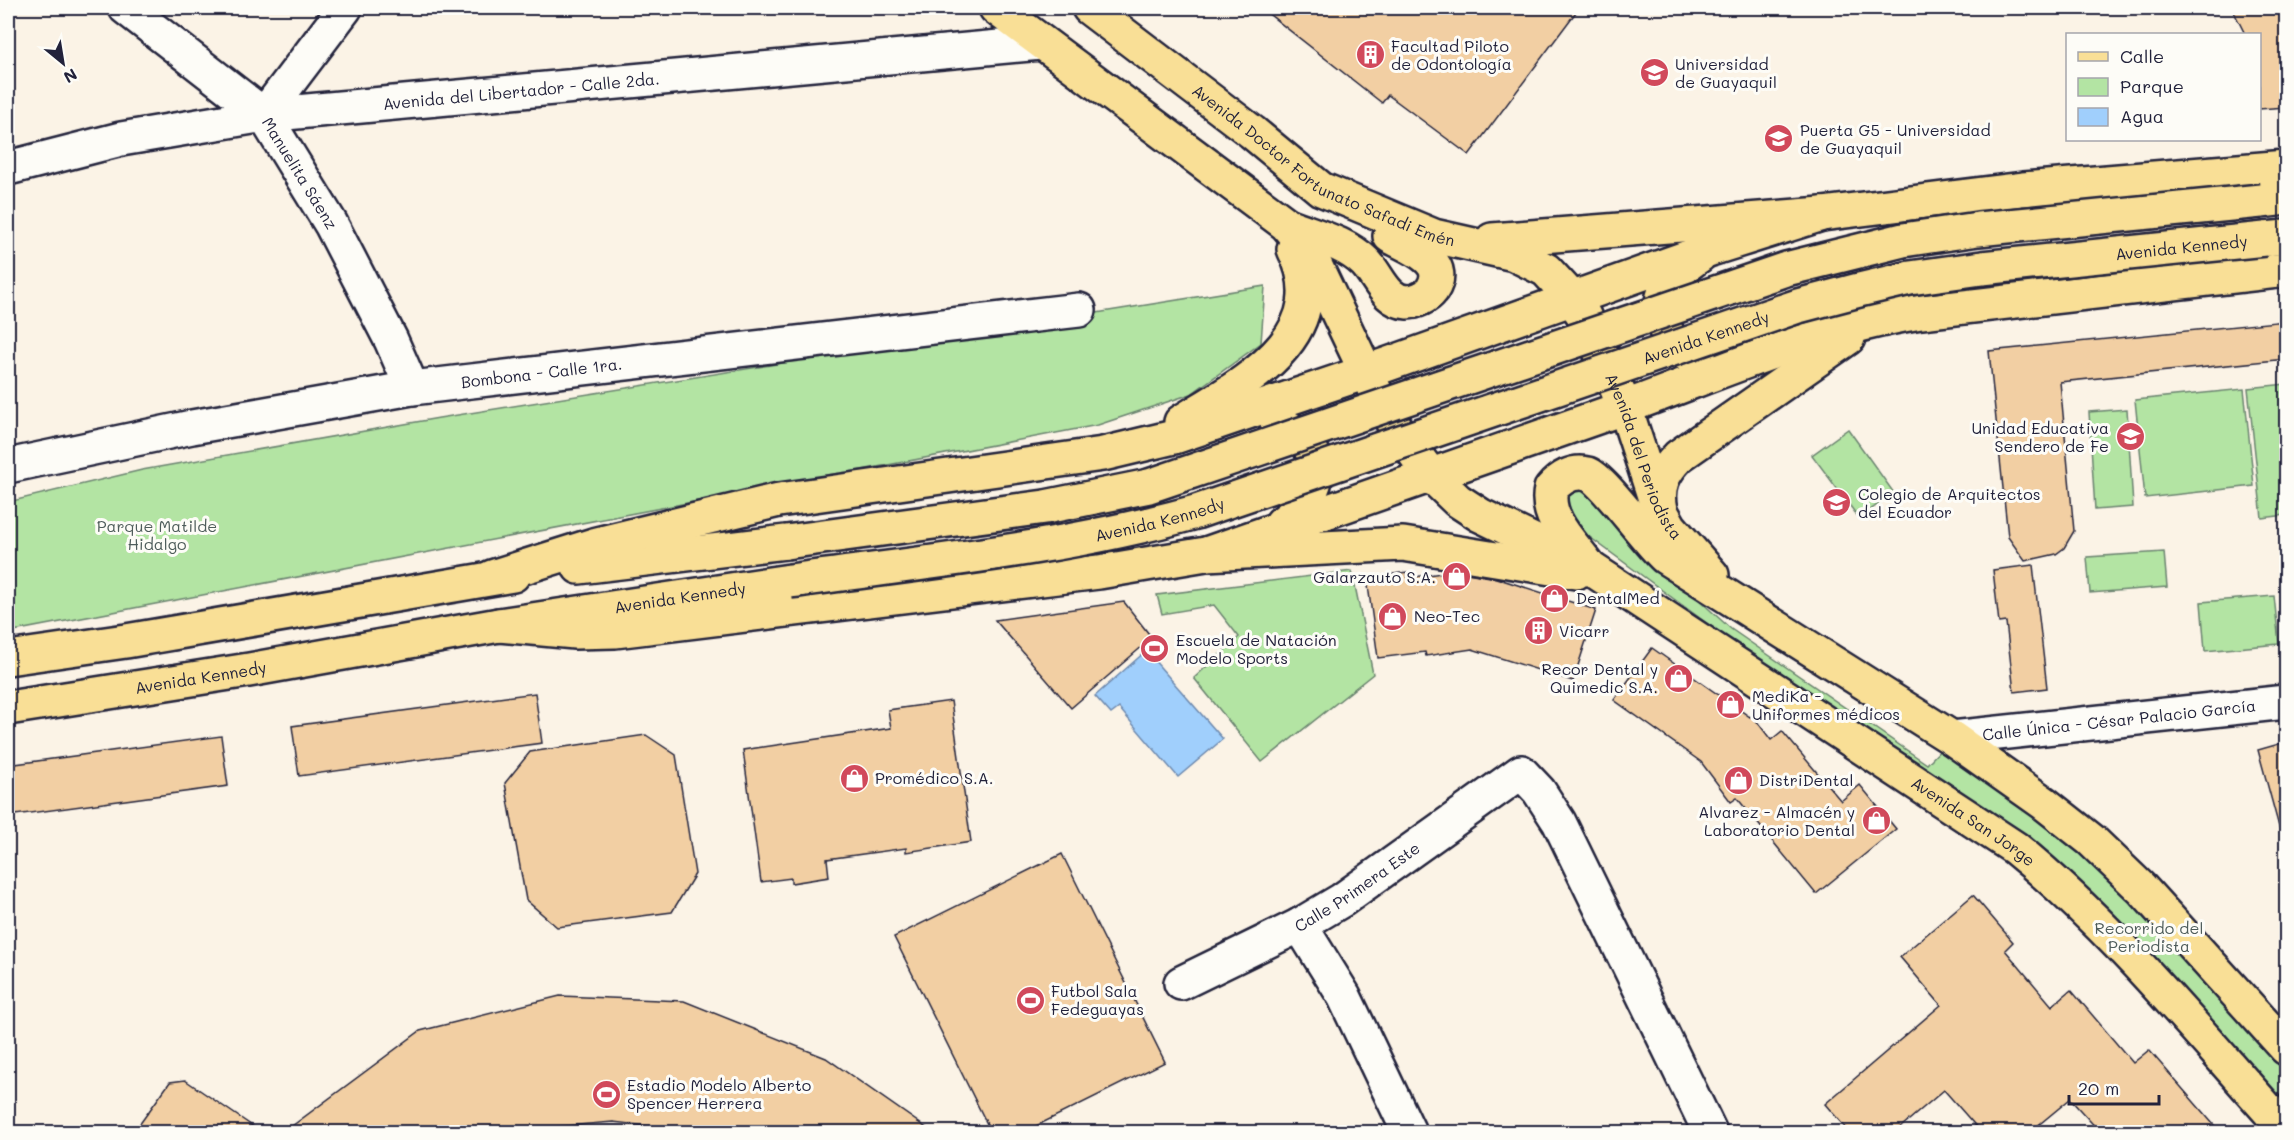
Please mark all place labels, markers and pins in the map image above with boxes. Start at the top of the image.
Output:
place label: Facultad Piloto de Odontología [1391,35,1512,74]
building icon: Facultad Piloto de Odontología [1354,39,1386,71]
place label: Universidad de Guayaquil [1675,53,1777,92]
school or university icon: Universidad de Guayaquil [1638,57,1670,89]
place label: Puerta G5 - Universidad de Guayaquil [1800,119,1991,158]
school or university icon: Puerta G5 - Universidad de Guayaquil [1763,123,1795,155]
place label: Unidad Educativa Sendero de Fe [1971,417,2109,456]
school or university icon: Unidad Educativa Sendero de Fe [2114,421,2146,453]
place label: Colegio de Arquitectos del Ecuador [1858,483,2040,522]
school or university icon: Colegio de Arquitectos del Ecuador [1821,487,1853,519]
shop icon: Galarzauto S.A. [1441,561,1473,593]
place label: Galarzauto S.A. [1313,566,1436,587]
shop icon: DentalMed [1539,582,1571,614]
place label: DentalMed [1576,587,1660,608]
shop icon: Neo-Tec [1377,600,1409,632]
place label: Neo-Tec [1414,605,1480,626]
building icon: Vicarr [1522,615,1554,647]
place label: Vicarr [1559,620,1610,641]
place label: Escuela de Natación Modelo Sports [1176,629,1337,668]
sports icon: Escuela de Natación Modelo Sports [1139,633,1171,665]
place label: Recor Dental y Quimedic S.A. [1542,658,1658,697]
shop icon: Recor Dental y Quimedic S.A. [1663,662,1695,694]
place label: MediKa - Uniformes médicos [1752,685,1900,724]
shop icon: MediKa - Uniformes médicos [1715,689,1747,721]
shop icon: Promédico S.A. [838,762,870,794]
shop icon: DistriDental [1722,764,1754,796]
place label: Promédico S.A. [875,767,994,788]
place label: DistriDental [1759,769,1853,790]
place label: Alvarez - Almacén y Laboratorio Dental [1698,801,1855,840]
shop icon: Alvarez - Almacén y Laboratorio Dental [1860,805,1892,837]
place label: Futbol Sala Fedeguayas [1051,980,1144,1019]
sports icon: Futbol Sala Fedeguayas [1014,984,1046,1016]
place label: Estadio Modelo Alberto Spencer Herrera [627,1074,811,1113]
sports icon: Estadio Modelo Alberto Spencer Herrera [590,1078,622,1110]

